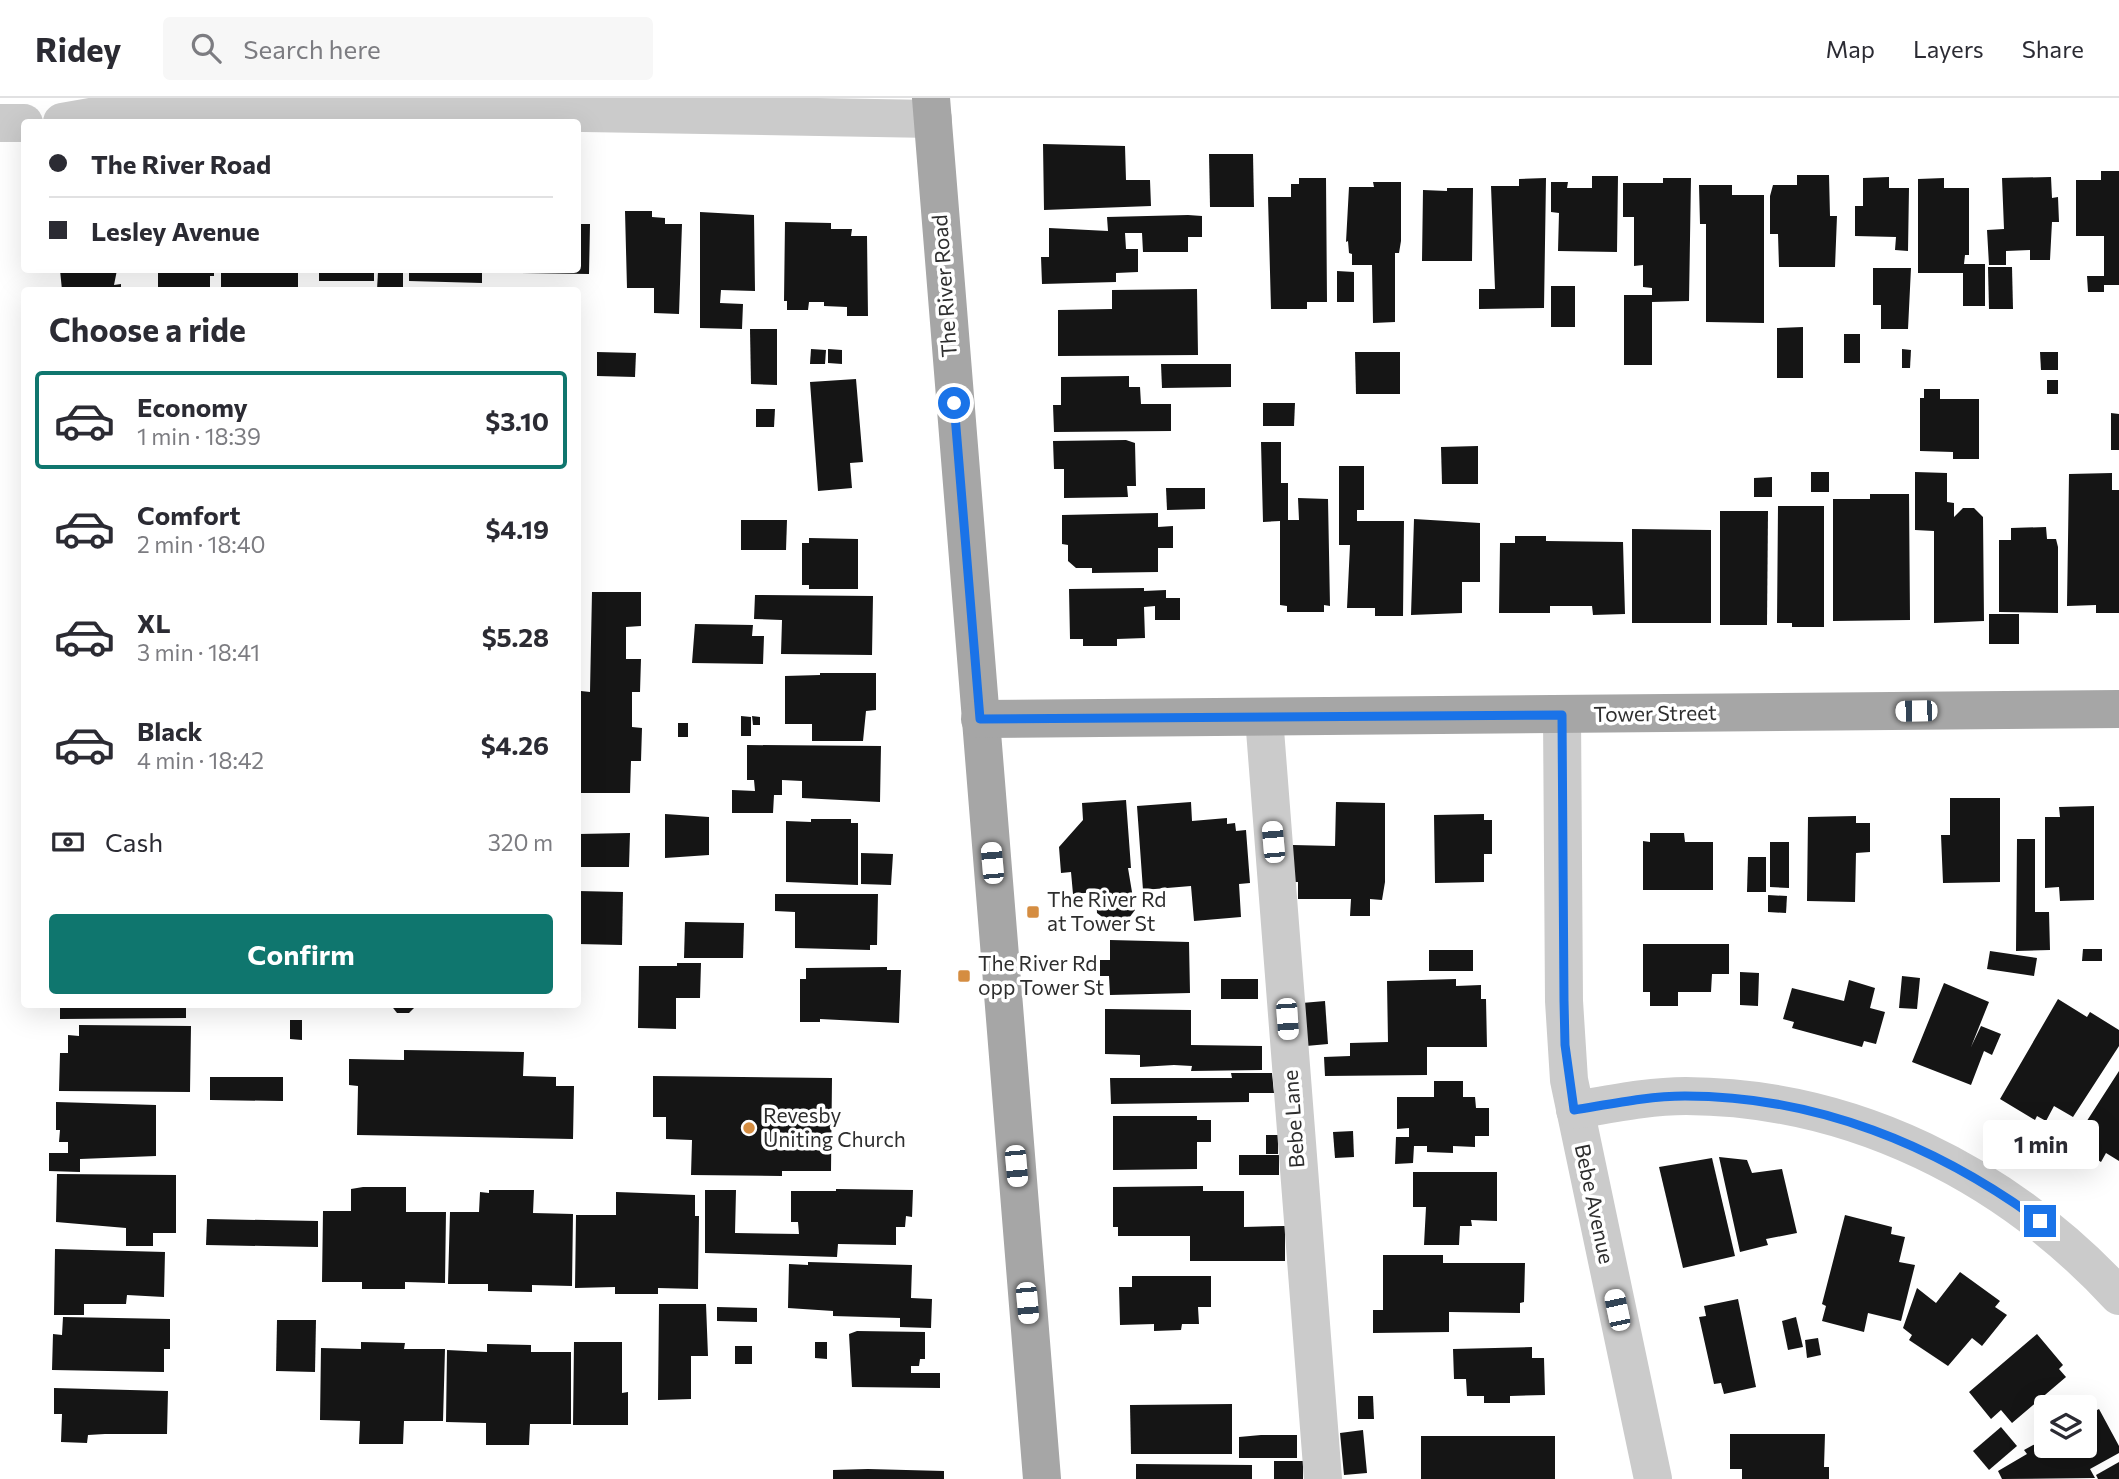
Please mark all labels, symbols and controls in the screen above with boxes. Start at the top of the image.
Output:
search box [163,17,653,80]
text: Ridey [35,28,121,69]
icon: search [187,29,225,67]
text: Search here [243,33,381,64]
text: Map [1826,34,1875,63]
text: Layers [1913,34,1984,63]
text: Share [2022,34,2084,63]
text: The River Road [91,148,271,179]
street label: The River Road [926,214,961,358]
text: Lesley Avenue [91,215,260,246]
text: Choose a ride [49,309,246,349]
route start [938,387,970,419]
icon: car [53,389,116,452]
text: Economy [137,391,248,422]
text: $3.10 [485,405,549,436]
text: 1 min · 18:39 [137,422,261,450]
icon: car [53,497,116,560]
text: Comfort [137,499,240,530]
text: $4.19 [485,513,549,544]
text: 2 min · 18:40 [137,530,266,558]
icon: car [53,605,116,668]
text: XL [137,607,171,638]
text: $5.28 [482,621,549,652]
text: 3 min · 18:41 [137,638,260,666]
street label: Tower Street [1593,699,1717,726]
car [1895,700,1938,722]
icon: car [53,713,116,776]
text: Black [137,715,203,746]
text: $4.26 [481,729,549,760]
text: 4 min · 18:42 [137,746,264,774]
car [1261,820,1286,864]
icon: cash [49,823,87,861]
text: Cash [105,826,163,857]
text: 320 m [488,828,553,856]
car [980,841,1005,885]
place label: The River Rd at Tower St [1047,886,1166,935]
marker: The River Rd at Tower St [1025,904,1041,920]
button: Confirm [49,914,553,994]
place label: The River Rd opp Tower St [978,950,1104,999]
marker: The River Rd opp Tower St [956,968,972,984]
car [1276,997,1299,1041]
street label: Bebe Lane [1277,1069,1308,1169]
place label: Revesby Uniting Church [763,1102,906,1151]
callout: 1 min [1982,1119,2098,1168]
marker: Revesby Uniting Church [741,1120,757,1136]
text: 1 min [2014,1130,2068,1158]
street label: Bebe Avenue [1571,1141,1620,1266]
car [1004,1144,1029,1188]
route end [2024,1205,2056,1237]
car [1015,1281,1040,1325]
car [1603,1287,1632,1333]
map controls [2034,1395,2097,1458]
button: layers [2034,1395,2097,1458]

